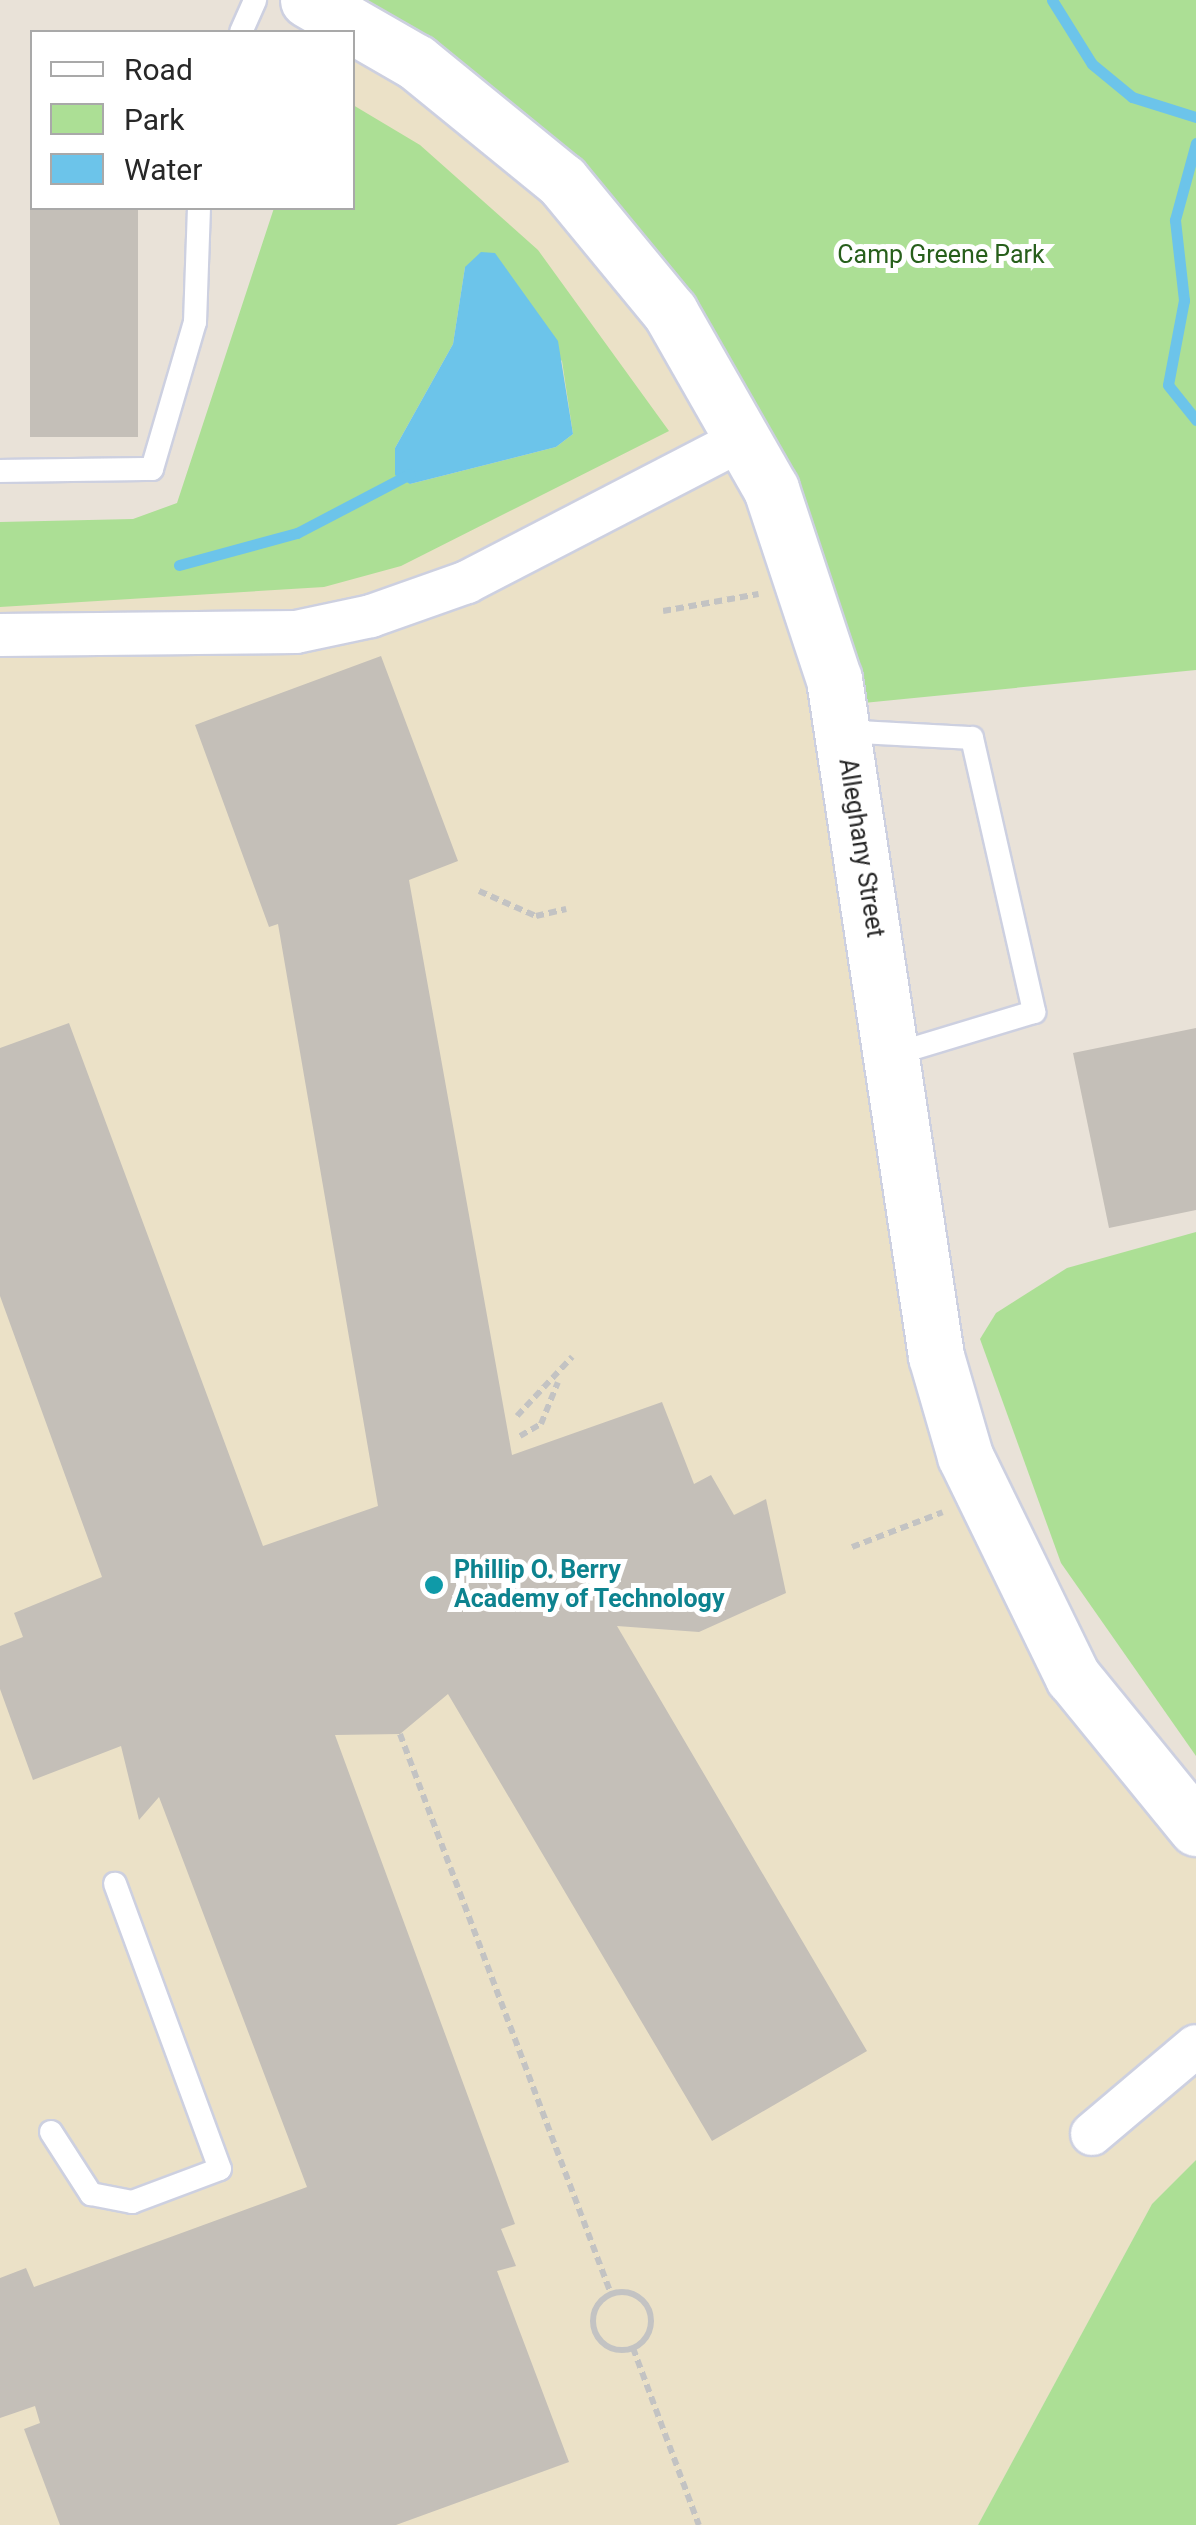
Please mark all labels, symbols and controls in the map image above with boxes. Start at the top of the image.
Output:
legend [30,30,355,210]
text: Road [124,52,193,87]
text: Park [124,102,184,137]
text: Water [124,152,202,187]
park label: Camp Greene Park [837,240,1045,270]
street label: Alleghany Street [832,756,890,940]
place label: Phillip O. Berry Academy of Technology [454,1556,725,1615]
marker: Phillip O. Berry Academy of Technology [423,1574,445,1596]

